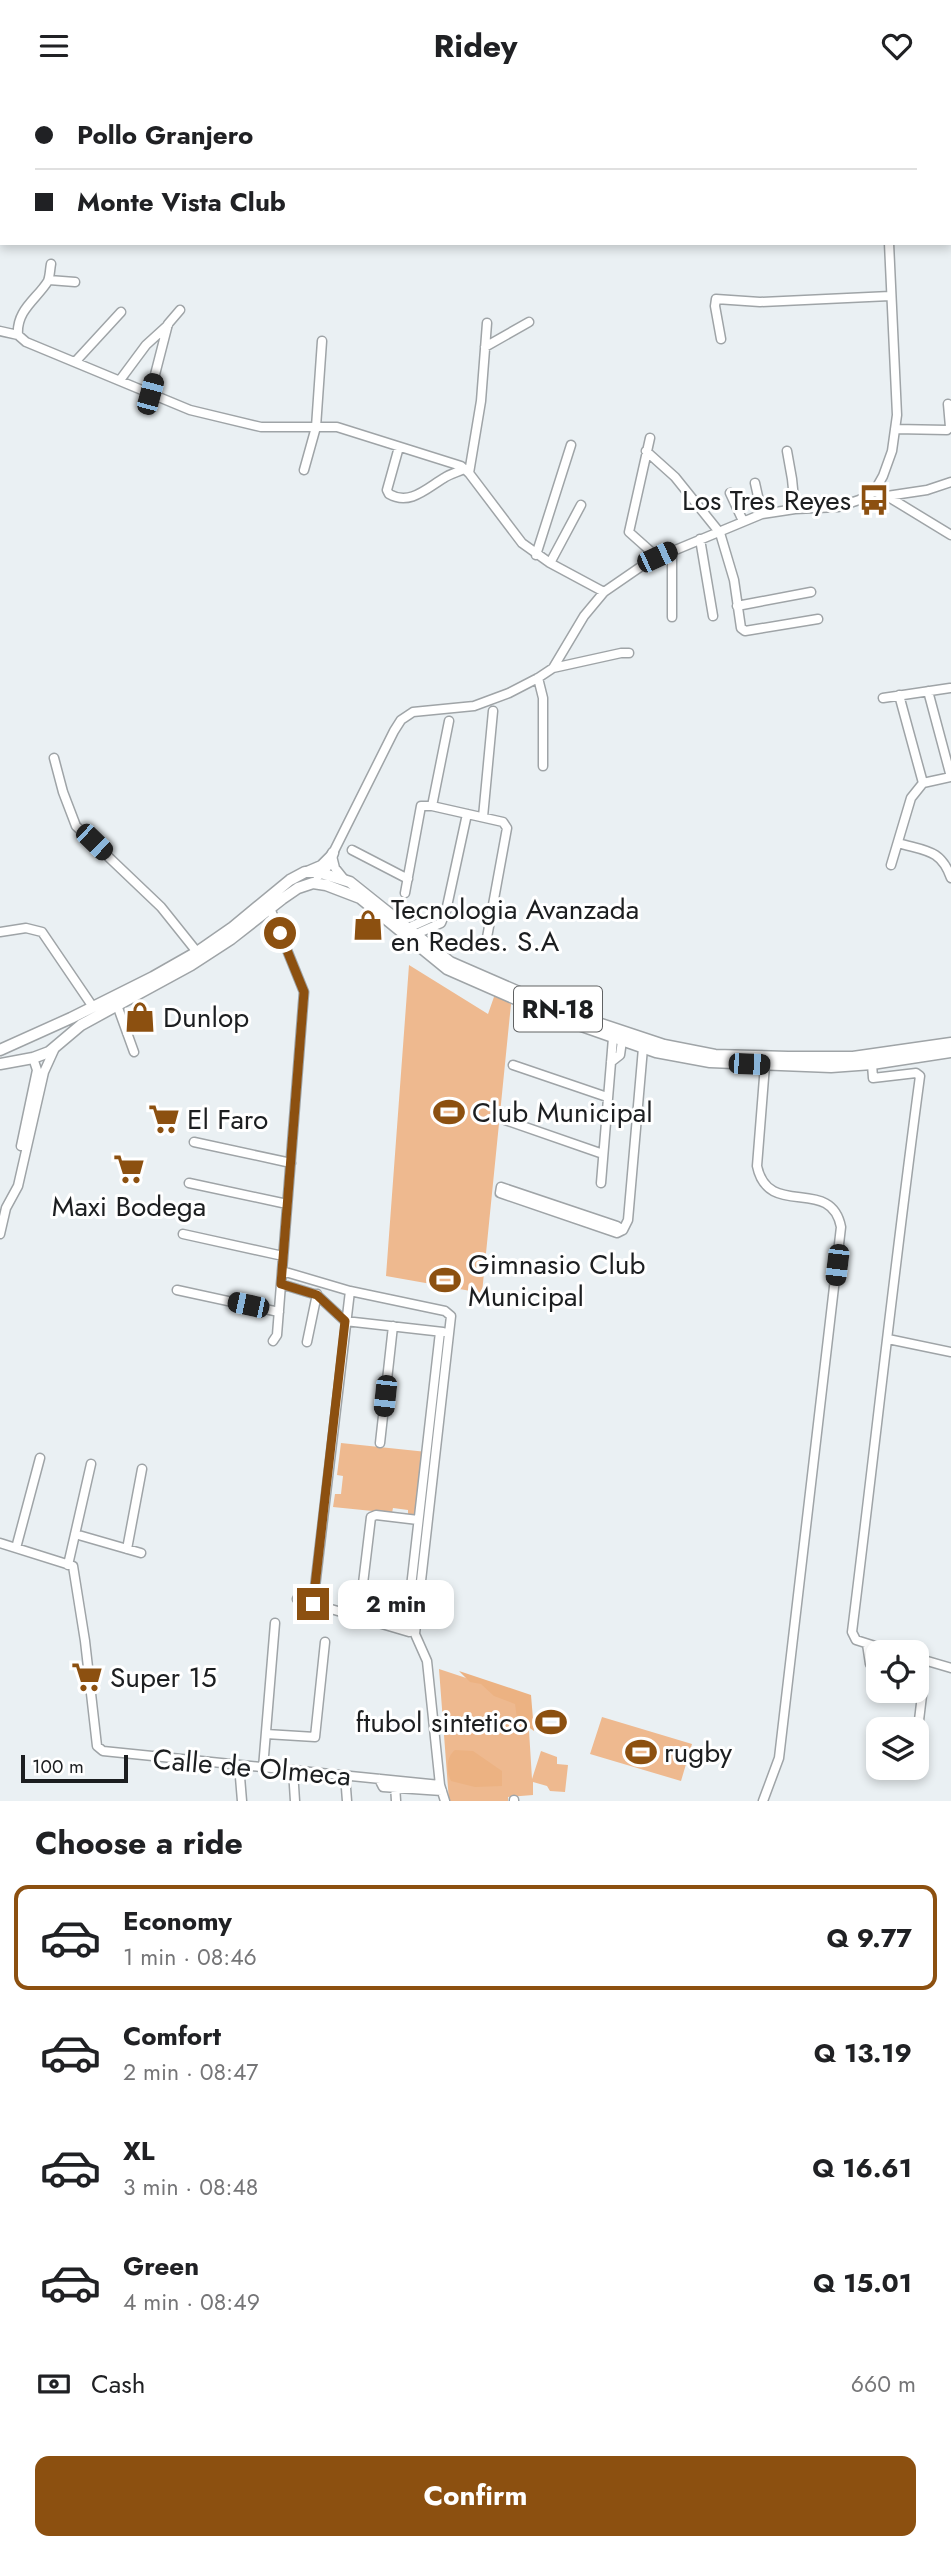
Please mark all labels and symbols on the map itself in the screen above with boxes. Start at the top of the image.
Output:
car [135,371,166,417]
place label: Los Tres Reyes [682,480,851,521]
bus stop icon: Los Tres Reyes [857,483,891,517]
car [634,539,681,575]
car [72,820,117,864]
place label: Tecnologia Avanzada en Redes. S.A [391,889,639,962]
shop icon: Tecnologia Avanzada en Redes. S.A [351,908,385,942]
route start [264,917,296,949]
road number: RN-18 [514,987,602,1031]
place label: Dunlop [163,997,249,1038]
shop icon: Dunlop [123,1000,157,1034]
car [728,1053,771,1075]
place label: Club Municipal [472,1092,653,1133]
sports icon: Club Municipal [432,1095,466,1129]
place label: El Faro [187,1099,268,1140]
supermarket icon: El Faro [147,1102,181,1136]
supermarket icon: Maxi Bodega [112,1152,146,1186]
place label: Maxi Bodega [52,1186,206,1227]
car [825,1243,850,1287]
place label: Gimnasio Club Municipal [468,1244,646,1317]
sports icon: Gimnasio Club Municipal [428,1263,462,1297]
car [226,1290,271,1320]
car [373,1374,398,1418]
callout: 2 min [338,1579,453,1629]
route end [297,1588,329,1620]
place label: Super 15 [110,1657,217,1698]
supermarket icon: Super 15 [70,1660,104,1694]
place label: ftubol sintetico [355,1702,528,1743]
sports icon: ftubol sintetico [534,1705,568,1739]
place label: rugby [664,1732,733,1773]
sports icon: rugby [624,1735,658,1769]
street label: Calle de Olmeca [151,1738,353,1797]
scale bar [21,1752,128,1784]

